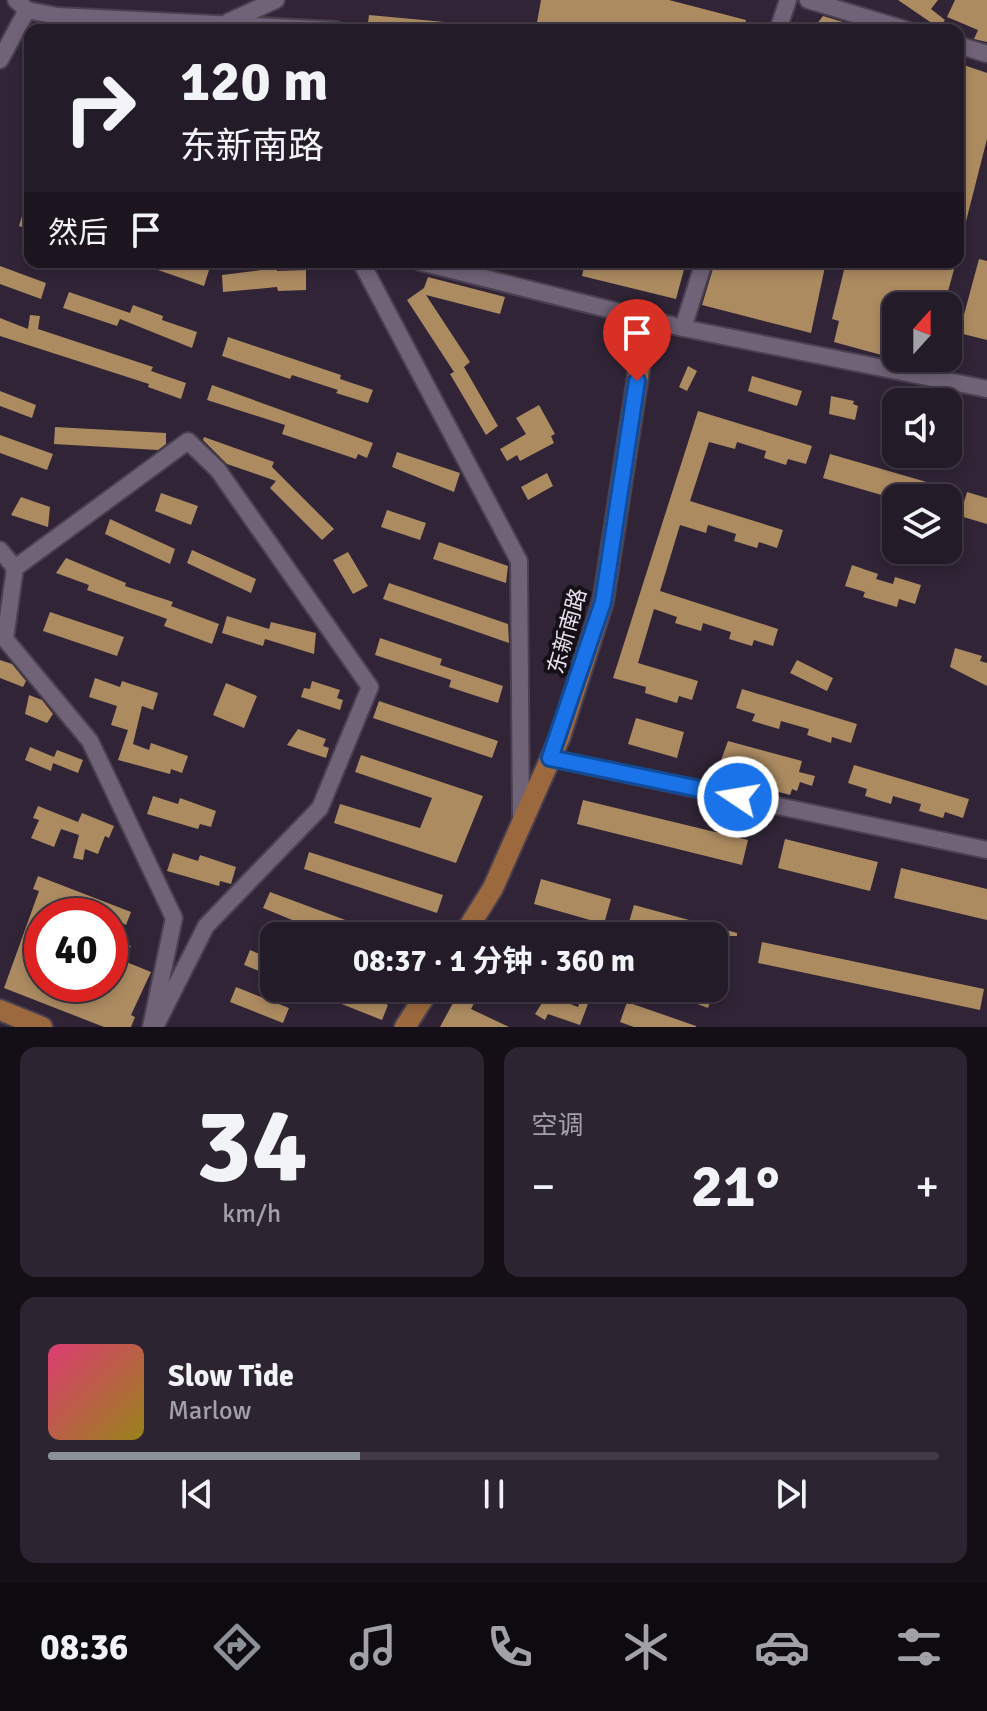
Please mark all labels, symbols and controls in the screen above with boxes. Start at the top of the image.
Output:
text: 120 m [180,47,328,116]
icon: right [48,56,152,160]
text: 东新南路 [180,124,324,169]
icon: arrive [124,208,168,252]
text: 然后 [48,215,108,252]
north arrow [882,292,962,372]
map controls [882,292,962,564]
pin [603,299,671,381]
icon: arrive [615,311,659,355]
button: sound [882,388,962,468]
button: layers [882,484,962,564]
street label: 东新南路 [542,585,592,677]
position arrow [696,755,780,839]
speed limit sign: 40 [24,898,128,1002]
text: 08:37 · 1 分钟 · 360 m [353,943,635,980]
text: 34 [196,1082,308,1210]
text: 空调 [532,1110,584,1142]
text: 21° [691,1150,780,1224]
text: − [532,1160,555,1214]
text: + [915,1160,939,1214]
text: km/h [222,1198,281,1230]
text: Slow Tide [168,1358,294,1395]
text: Marlow [168,1395,251,1427]
icon: previous [175,1472,219,1516]
icon: pause [472,1472,516,1516]
icon: next [769,1472,813,1516]
icon: directions [209,1619,265,1675]
icon: music [345,1619,401,1675]
icon: phone [482,1619,538,1675]
icon: climate [618,1619,674,1675]
icon: car [754,1619,810,1675]
icon: filters [891,1619,947,1675]
text: 08:36 [40,1625,129,1670]

